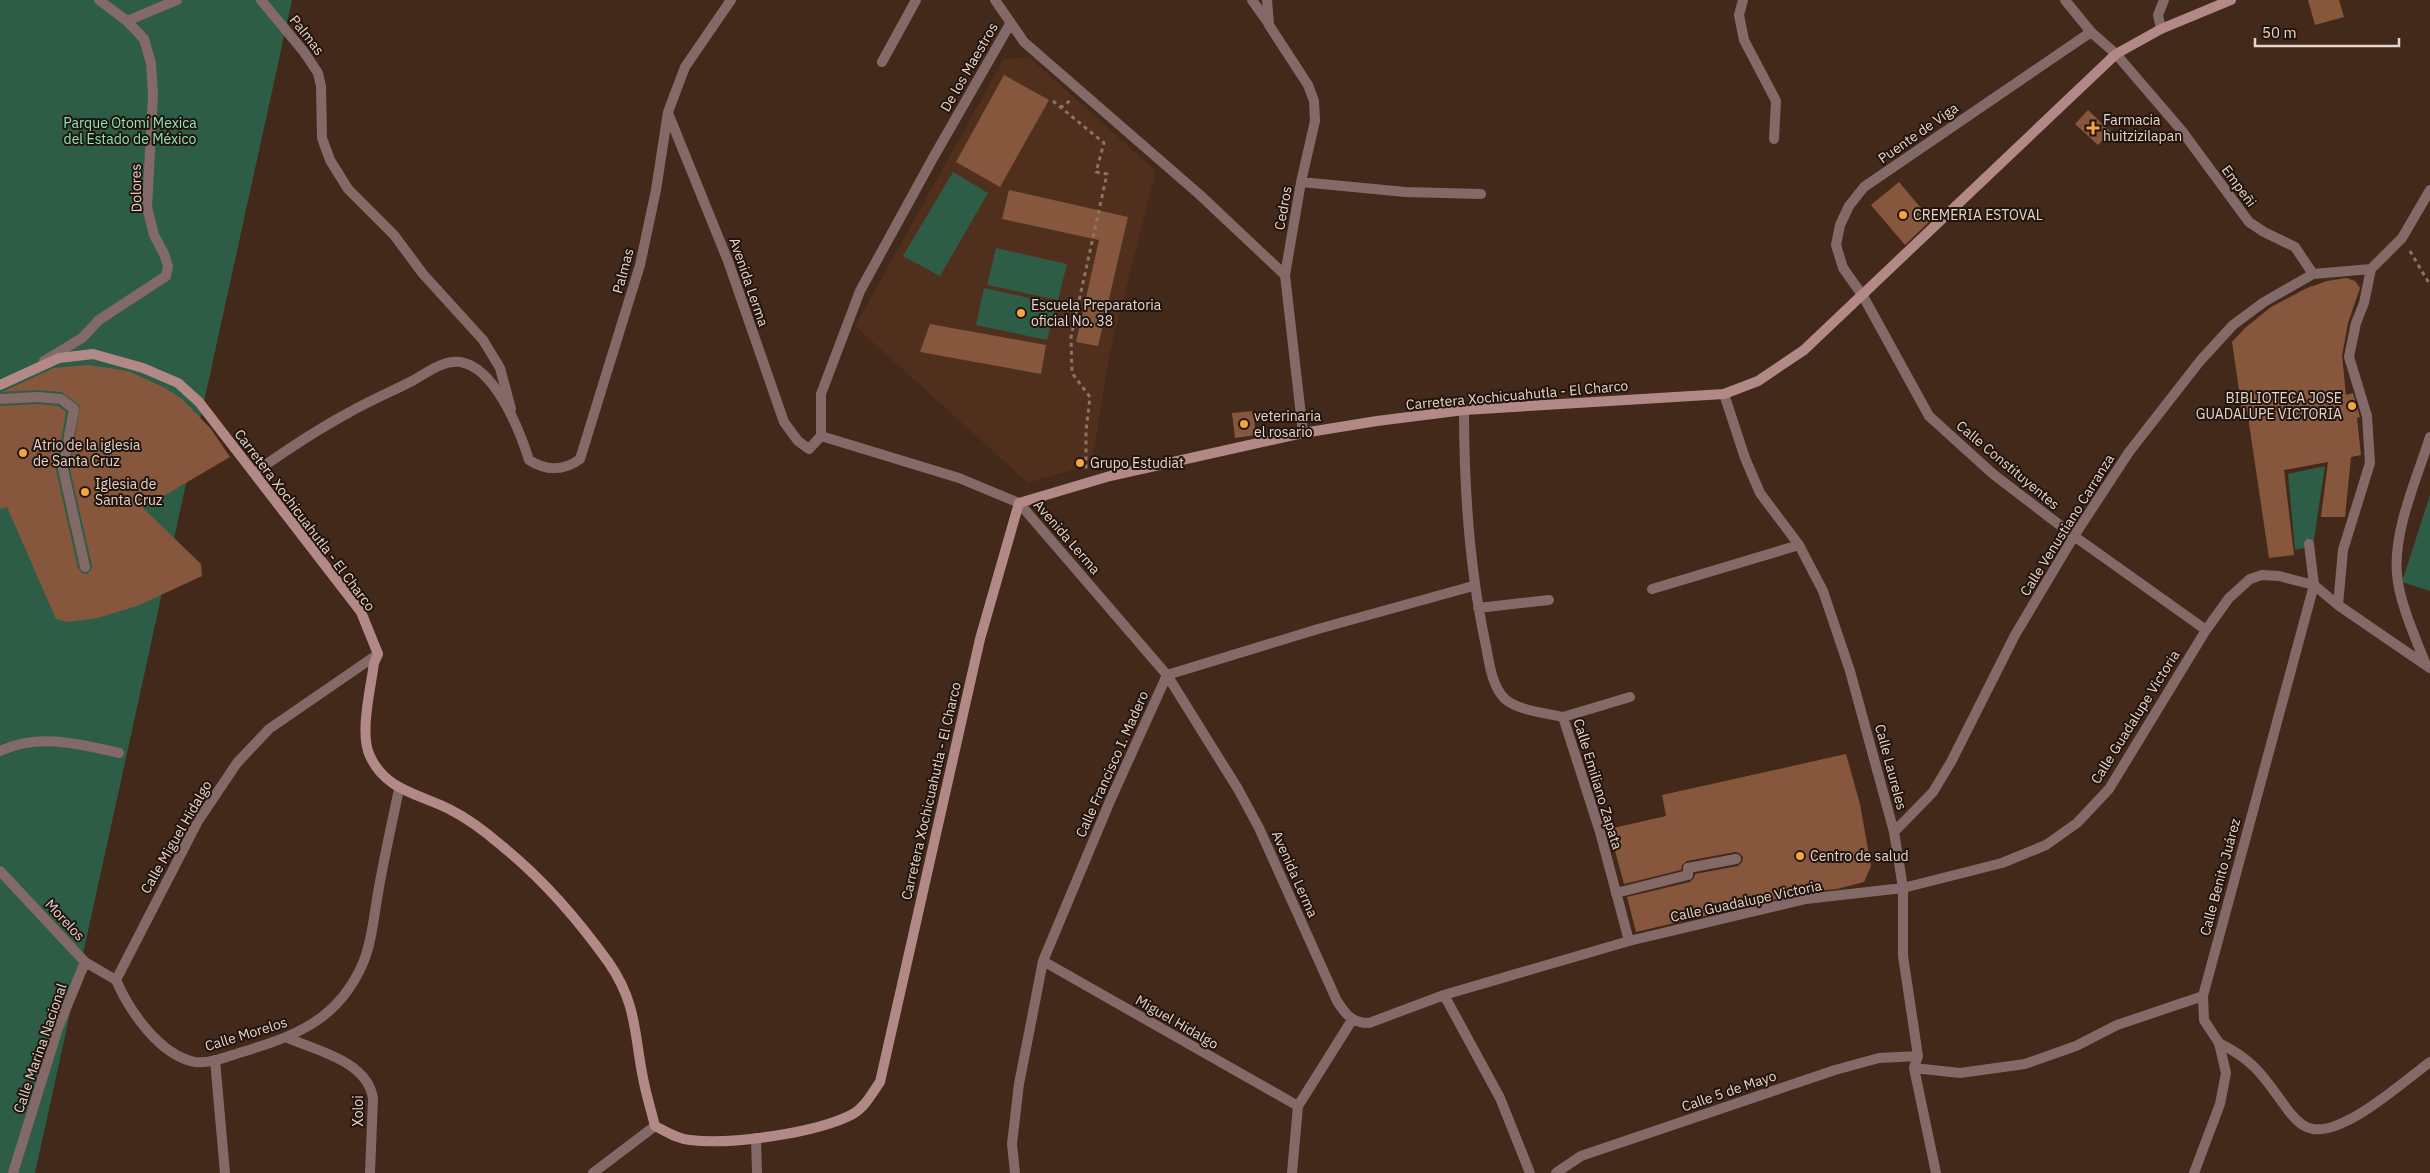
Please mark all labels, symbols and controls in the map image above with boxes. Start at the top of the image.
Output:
street label: Palmas [286,11,328,59]
scale bar [2255,15,2399,47]
street label: De los Maestros [936,19,1002,115]
text: 50 m [2262,23,2297,42]
street label: Puente de Viga [1874,98,1962,167]
place label: Farmacia huitzizilapan [2103,111,2182,145]
park label: Parque Otomí Mexica del Estado de México [63,114,197,148]
marker: Farmacia huitzizilapan [2087,122,2099,134]
street label: Empeñi [2218,161,2260,211]
street label: Dolores [127,163,145,212]
street label: Cedros [1270,184,1296,231]
place label: CREMERIA ESTOVAL [1913,206,2043,224]
marker: CREMERIA ESTOVAL [1897,209,1909,221]
street label: Avenida Lerma [725,235,773,329]
street label: Palmas [608,246,638,296]
place label: Escuela Preparatoria oficial No. 38 [1031,296,1162,330]
marker: Escuela Preparatoria oficial No. 38 [1015,307,1027,319]
street label: Carretera Xochicuahutla - El Charco [1405,376,1629,414]
place label: BIBLIOTECA JOSE GUADALUPE VICTORIA [2196,389,2342,423]
marker: BIBLIOTECA JOSE GUADALUPE VICTORIA [2346,400,2358,412]
place label: veterinaria el rosario [1254,407,1322,441]
street label: Calle Constituyentes [1953,417,2063,514]
marker: veterinaria el rosario [1238,418,1250,430]
street label: Carretera Xochicuahutla - El Charco [231,425,379,615]
place label: Atrio de la iglesia de Santa Cruz [33,436,141,470]
marker: Atrio de la iglesia de Santa Cruz [17,447,29,459]
street label: Calle Venustiano Carranza [2016,450,2118,599]
place label: Grupo Estudiat [1090,454,1184,472]
marker: Grupo Estudiat [1074,457,1086,469]
place label: Iglesia de Santa Cruz [95,475,163,509]
marker: Iglesia de Santa Cruz [79,486,91,498]
street label: Avenida Lerma [1030,496,1105,578]
street label: Calle Guadalupe Victoria [2087,646,2184,787]
street label: Carretera Xochicuahutla - El Charco [897,680,965,902]
street label: Calle Francisco I. Madero [1072,688,1153,840]
street label: Calle Emiliano Zapata [1570,716,1627,852]
street label: Calle Laureles [1871,722,1911,812]
street label: Calle Miguel Hidalgo [136,777,216,897]
street label: Calle Benito Juárez [2196,816,2244,938]
street label: Avenida Lerma [1268,828,1322,921]
place label: Centro de salud [1810,847,1909,865]
marker: Centro de salud [1794,850,1806,862]
street label: Calle Guadalupe Victoria [1669,876,1824,926]
street label: Morelos [41,895,89,945]
street label: Calle Marina Nacional [9,981,71,1115]
street label: Miguel Hidalgo [1132,991,1222,1053]
street label: Calle Morelos [203,1013,290,1055]
street label: Calle 5 de Mayo [1679,1066,1779,1116]
street label: Xoloi [349,1095,367,1127]

